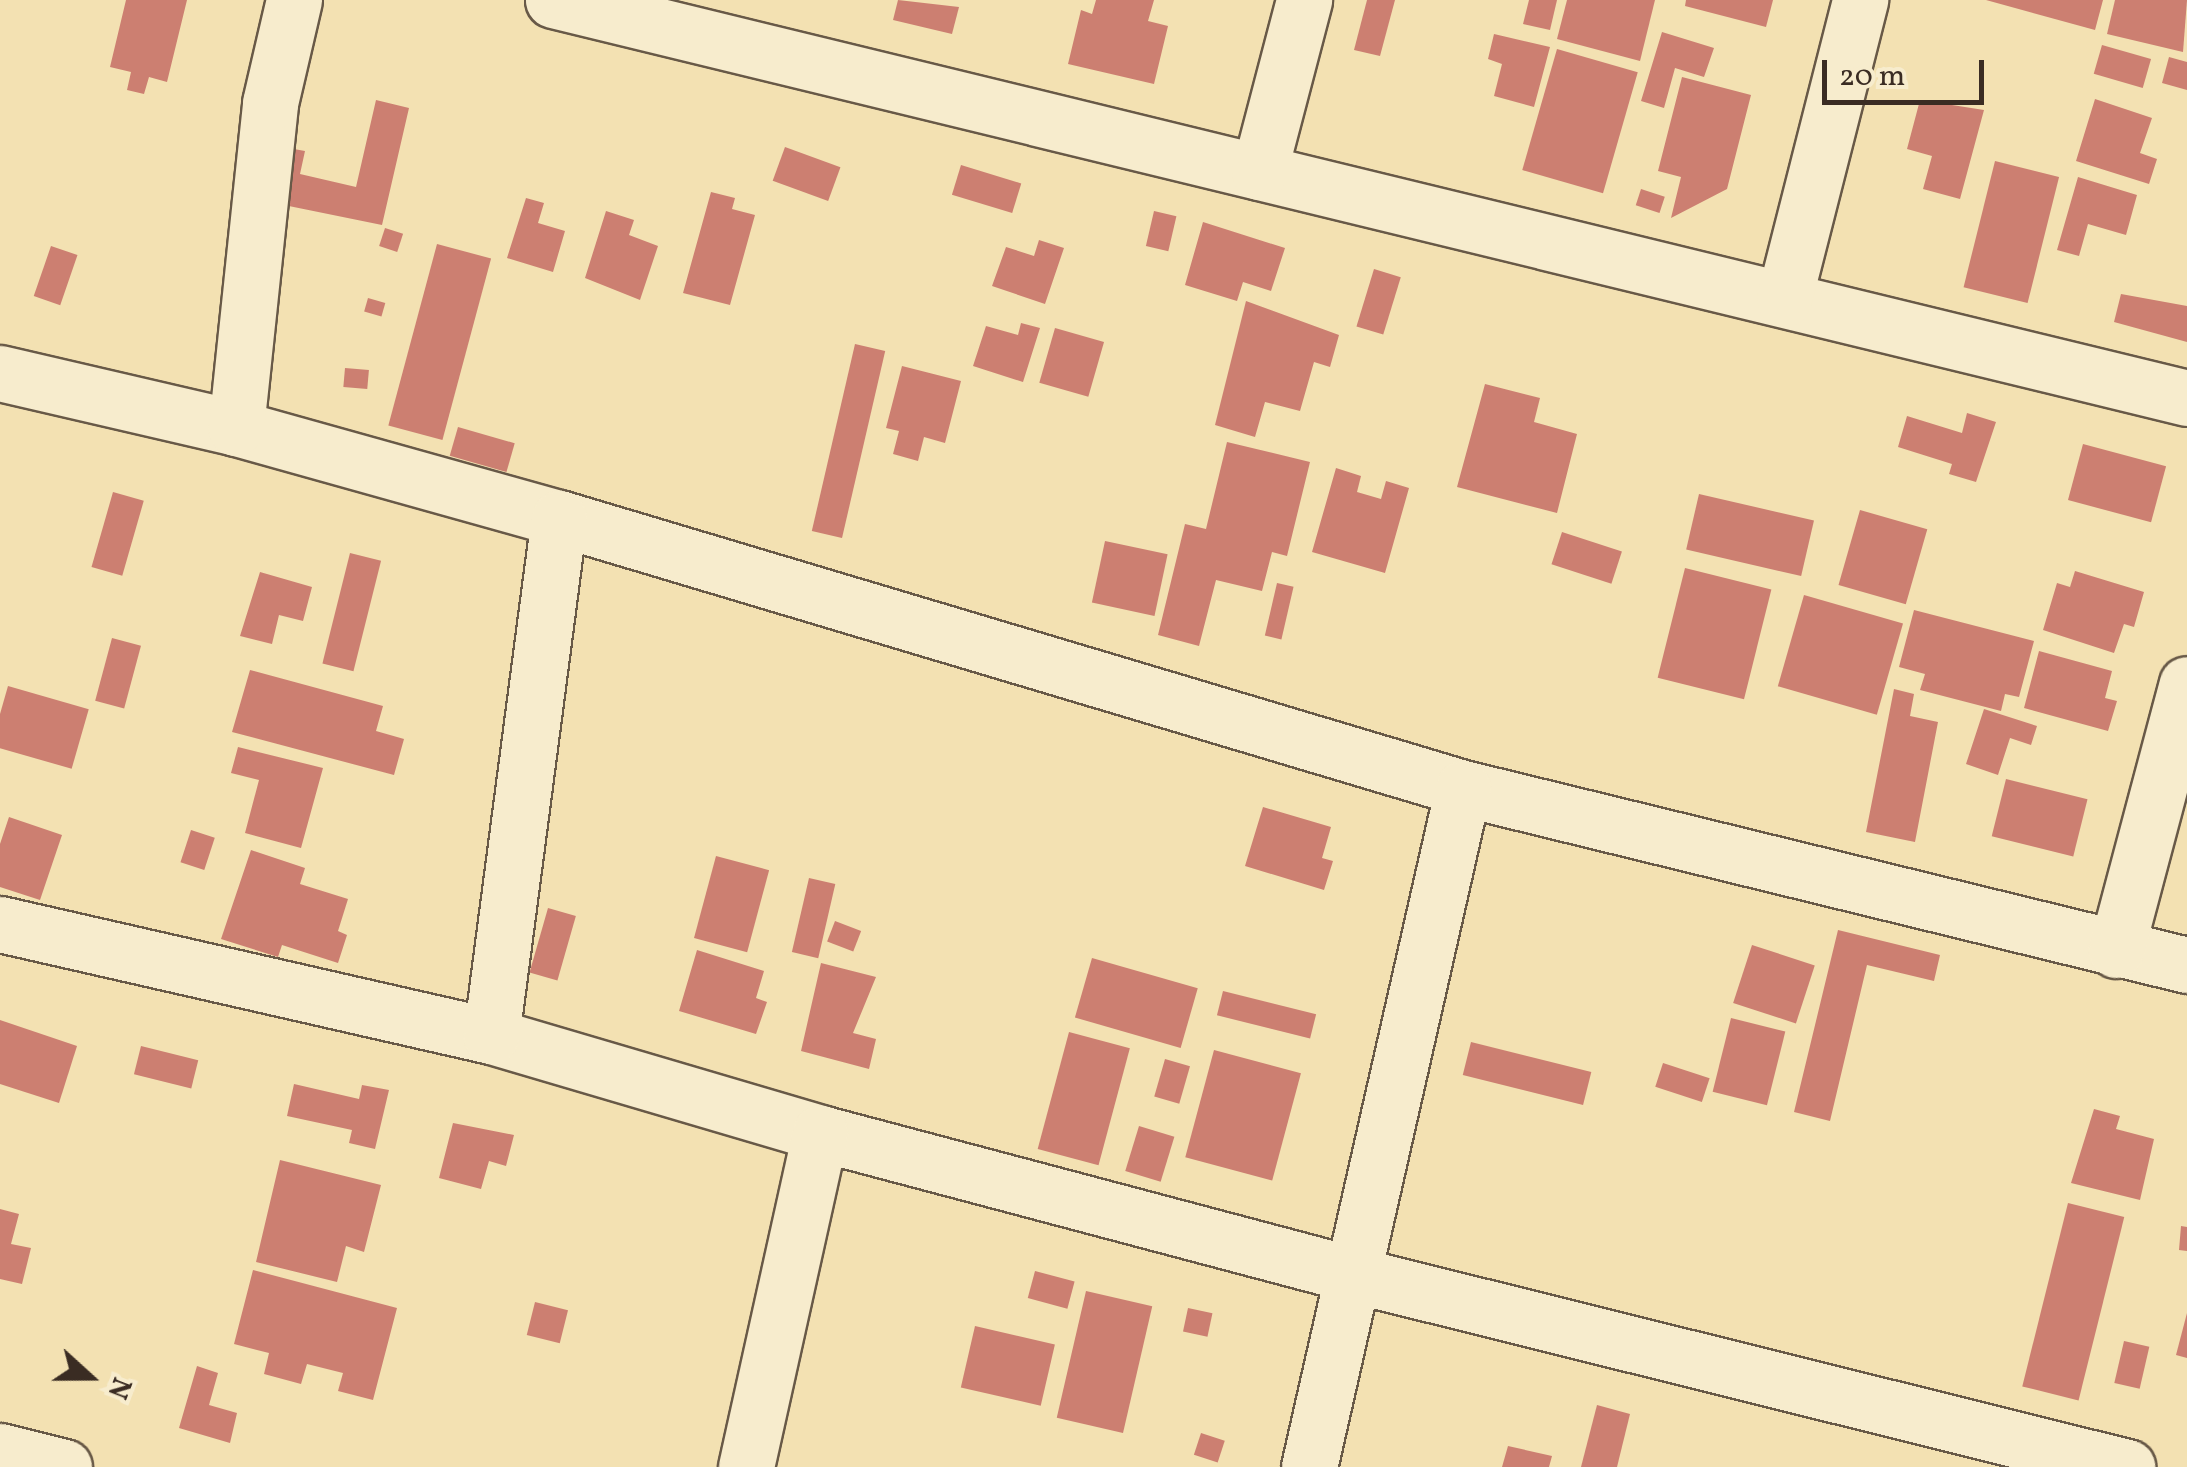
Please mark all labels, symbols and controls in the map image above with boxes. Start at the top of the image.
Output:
scale bar [1827,40,1990,102]
text: 20 m [1839,56,1905,98]
north arrow [40,1327,140,1427]
text: N [97,1371,140,1404]

